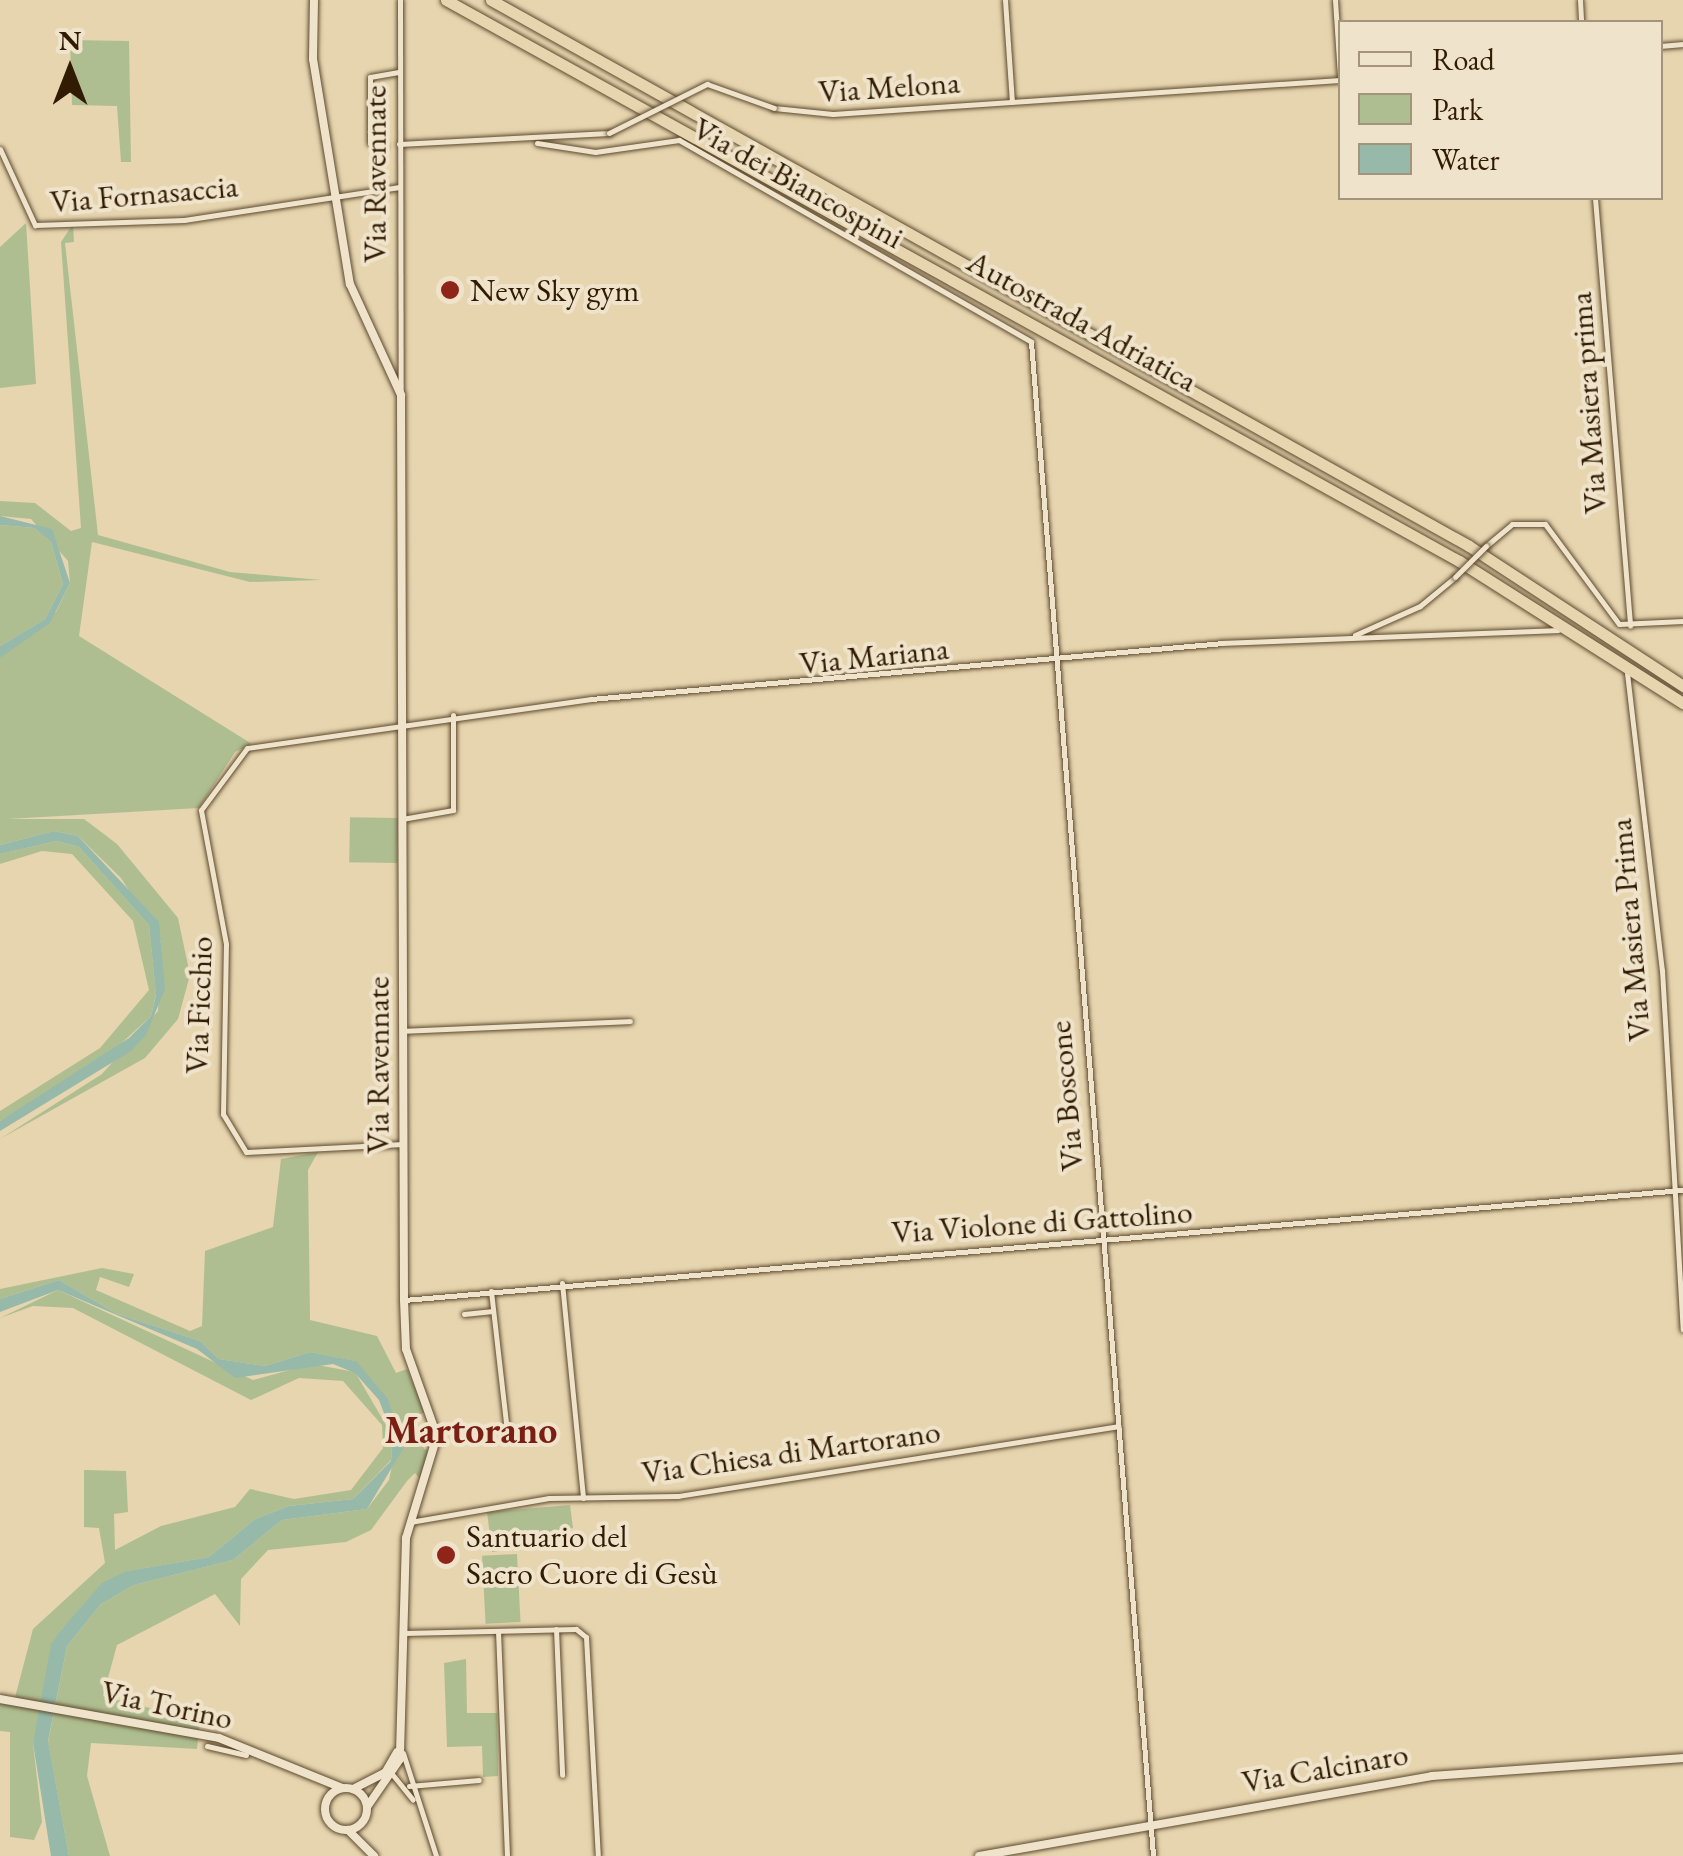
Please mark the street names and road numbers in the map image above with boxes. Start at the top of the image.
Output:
street label: Via Melona [817,63,961,111]
street label: Via Ravennate [356,85,394,263]
street label: Via dei Biancospini [686,109,910,257]
street label: Via Fornasaccia [48,167,240,221]
street label: Autostrada Adriatica [960,242,1204,400]
street label: Via Masiera prima [1561,291,1615,515]
street label: Via Mariana [798,629,950,683]
street label: Via Masiera Prima [1601,817,1659,1043]
street label: Via Ficchio [177,936,221,1074]
street label: Via Ravennate [359,976,397,1154]
street label: Via Boscone [1040,1019,1092,1173]
street label: Via Violone di Gattolino [890,1192,1194,1252]
street label: Via Chiesa di Martorano [639,1412,943,1492]
street label: Via Torino [98,1672,236,1738]
street label: Via Calcinaro [1239,1734,1411,1802]

